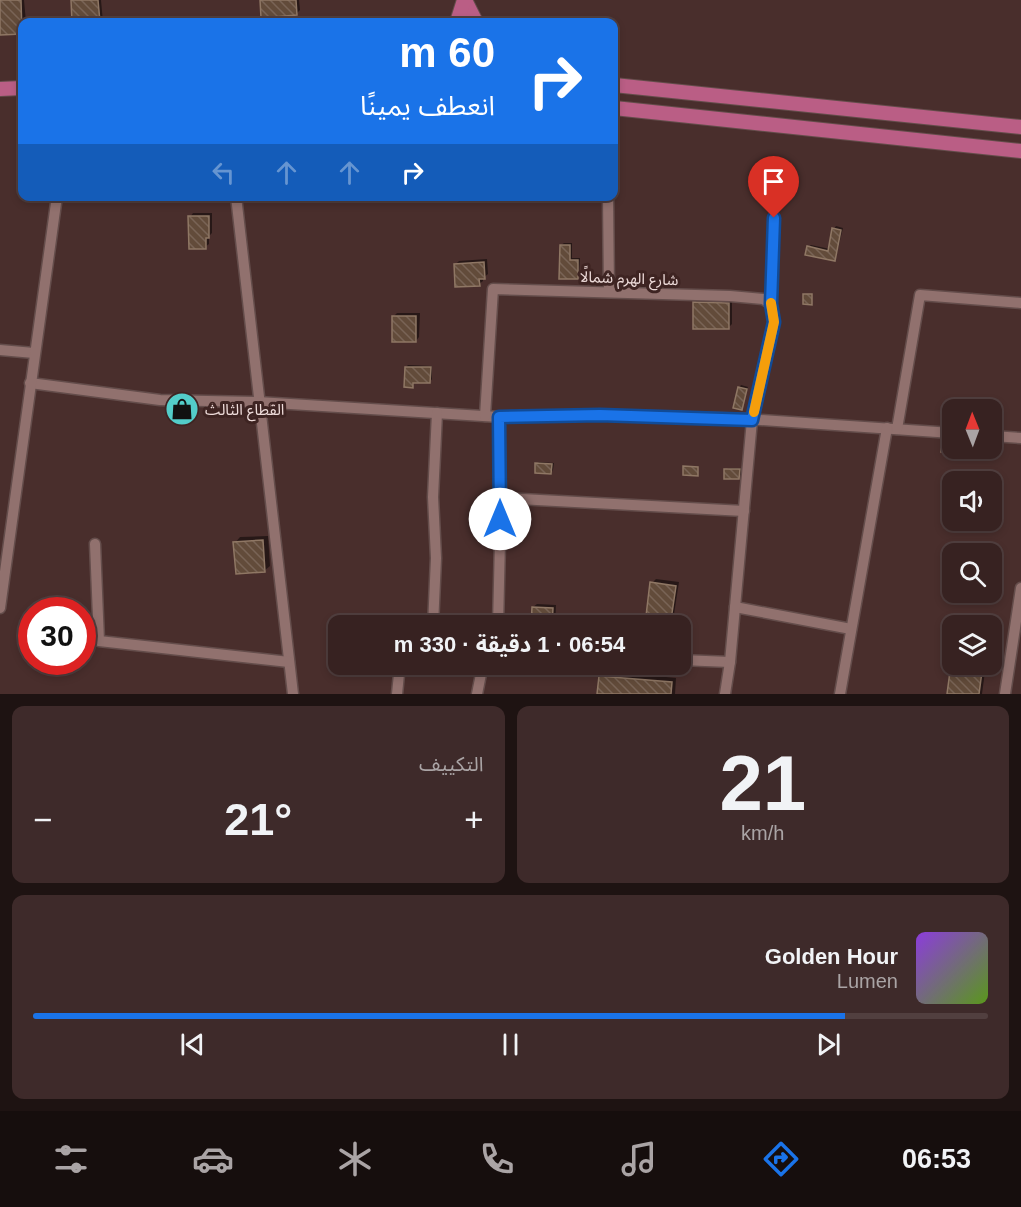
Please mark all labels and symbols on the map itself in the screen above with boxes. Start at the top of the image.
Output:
pin [748,156,799,218]
street label: شارع الهرم شمالًا [579,265,679,292]
shop icon: القطاع الثالث [164,391,200,427]
north arrow [942,399,1002,459]
place label: القطاع الثالث [205,401,284,422]
position arrow [468,487,532,551]
speed limit sign: 30 [18,597,96,675]

